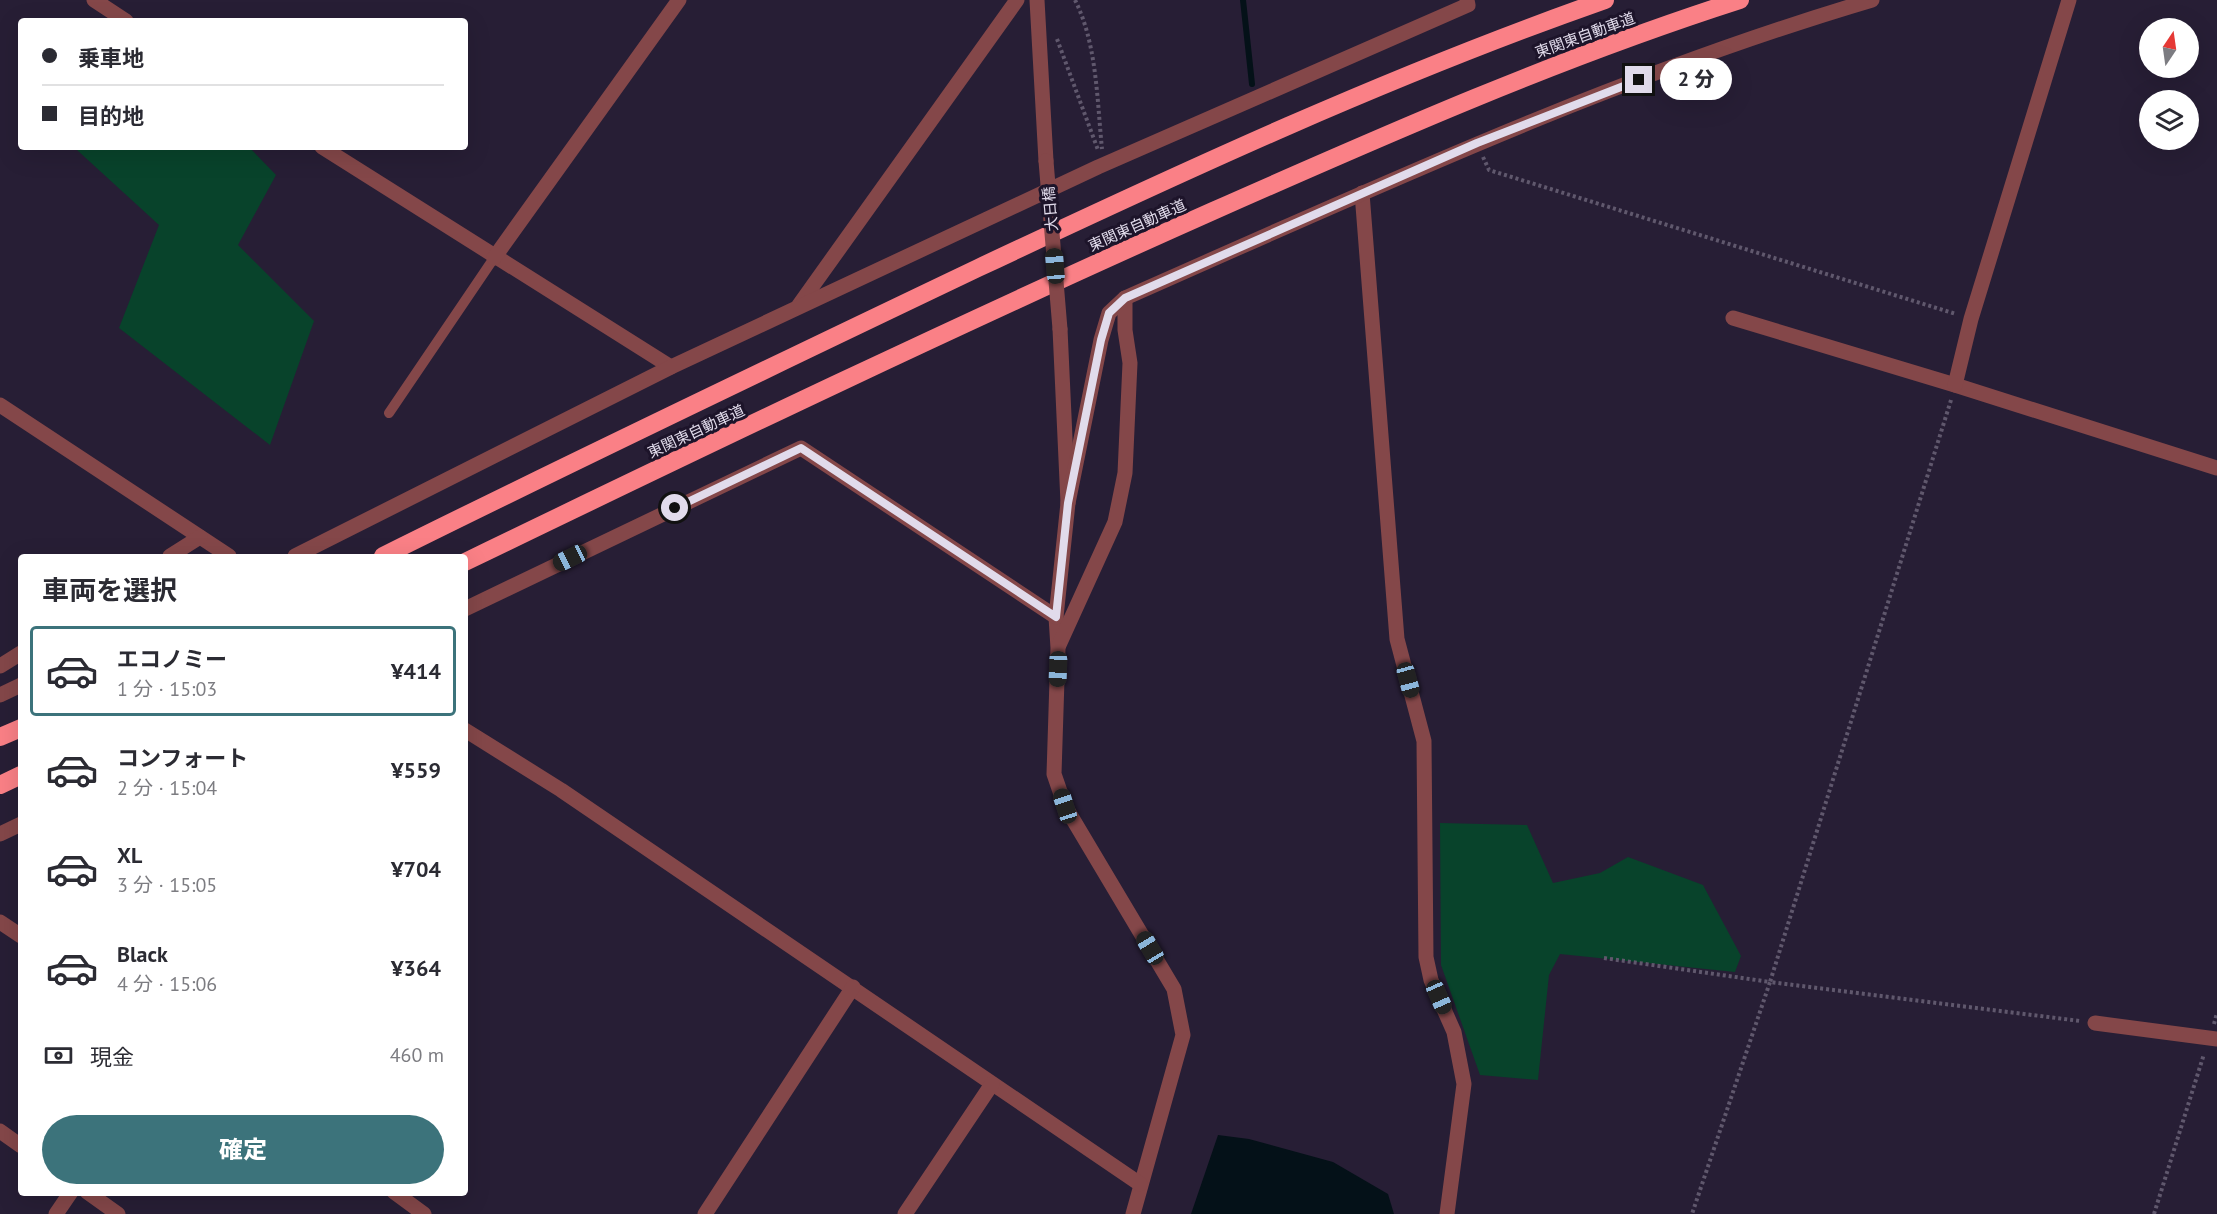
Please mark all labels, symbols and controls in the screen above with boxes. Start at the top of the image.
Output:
street label: 東関東自動車道 [1532,8,1638,62]
north arrow [2139,18,2199,78]
map controls [2139,18,2199,150]
text: 乗車地 [78,44,144,72]
callout: 2 分 [1660,59,1732,101]
route end [1625,66,1652,93]
text: 2 分 [1678,66,1714,92]
button: layers [2139,90,2199,150]
text: 目的地 [78,102,144,130]
street label: 大日橋 [1039,186,1061,232]
street label: 東関東自動車道 [1085,195,1189,255]
car [1044,247,1066,285]
street label: 東関東自動車道 [644,400,748,462]
route start [661,494,688,521]
car [550,542,590,574]
text: 車両を選択 [42,573,177,607]
icon: car [45,644,99,698]
text: エコノミー [117,645,227,673]
car [1048,651,1068,687]
text: ¥414 [391,657,441,685]
car [1395,660,1421,700]
text: 1 分 · 15:03 [117,676,217,702]
icon: car [45,743,99,797]
text: コンフォート [117,744,248,772]
text: ¥559 [391,756,441,784]
text: 2 分 · 15:04 [117,775,217,801]
car [1051,786,1079,826]
text: XL [117,841,142,869]
icon: car [45,842,99,896]
text: ¥704 [391,855,441,883]
text: 3 分 · 15:05 [117,872,217,898]
car [1133,928,1167,968]
text: Black [117,940,168,968]
icon: car [45,941,99,995]
text: ¥364 [391,954,441,982]
text: 4 分 · 15:06 [117,971,217,997]
car [1423,977,1455,1017]
icon: cash [42,1039,75,1072]
text: 460 m [390,1042,444,1068]
text: 現金 [90,1043,134,1071]
button: 確定 [42,1115,444,1184]

